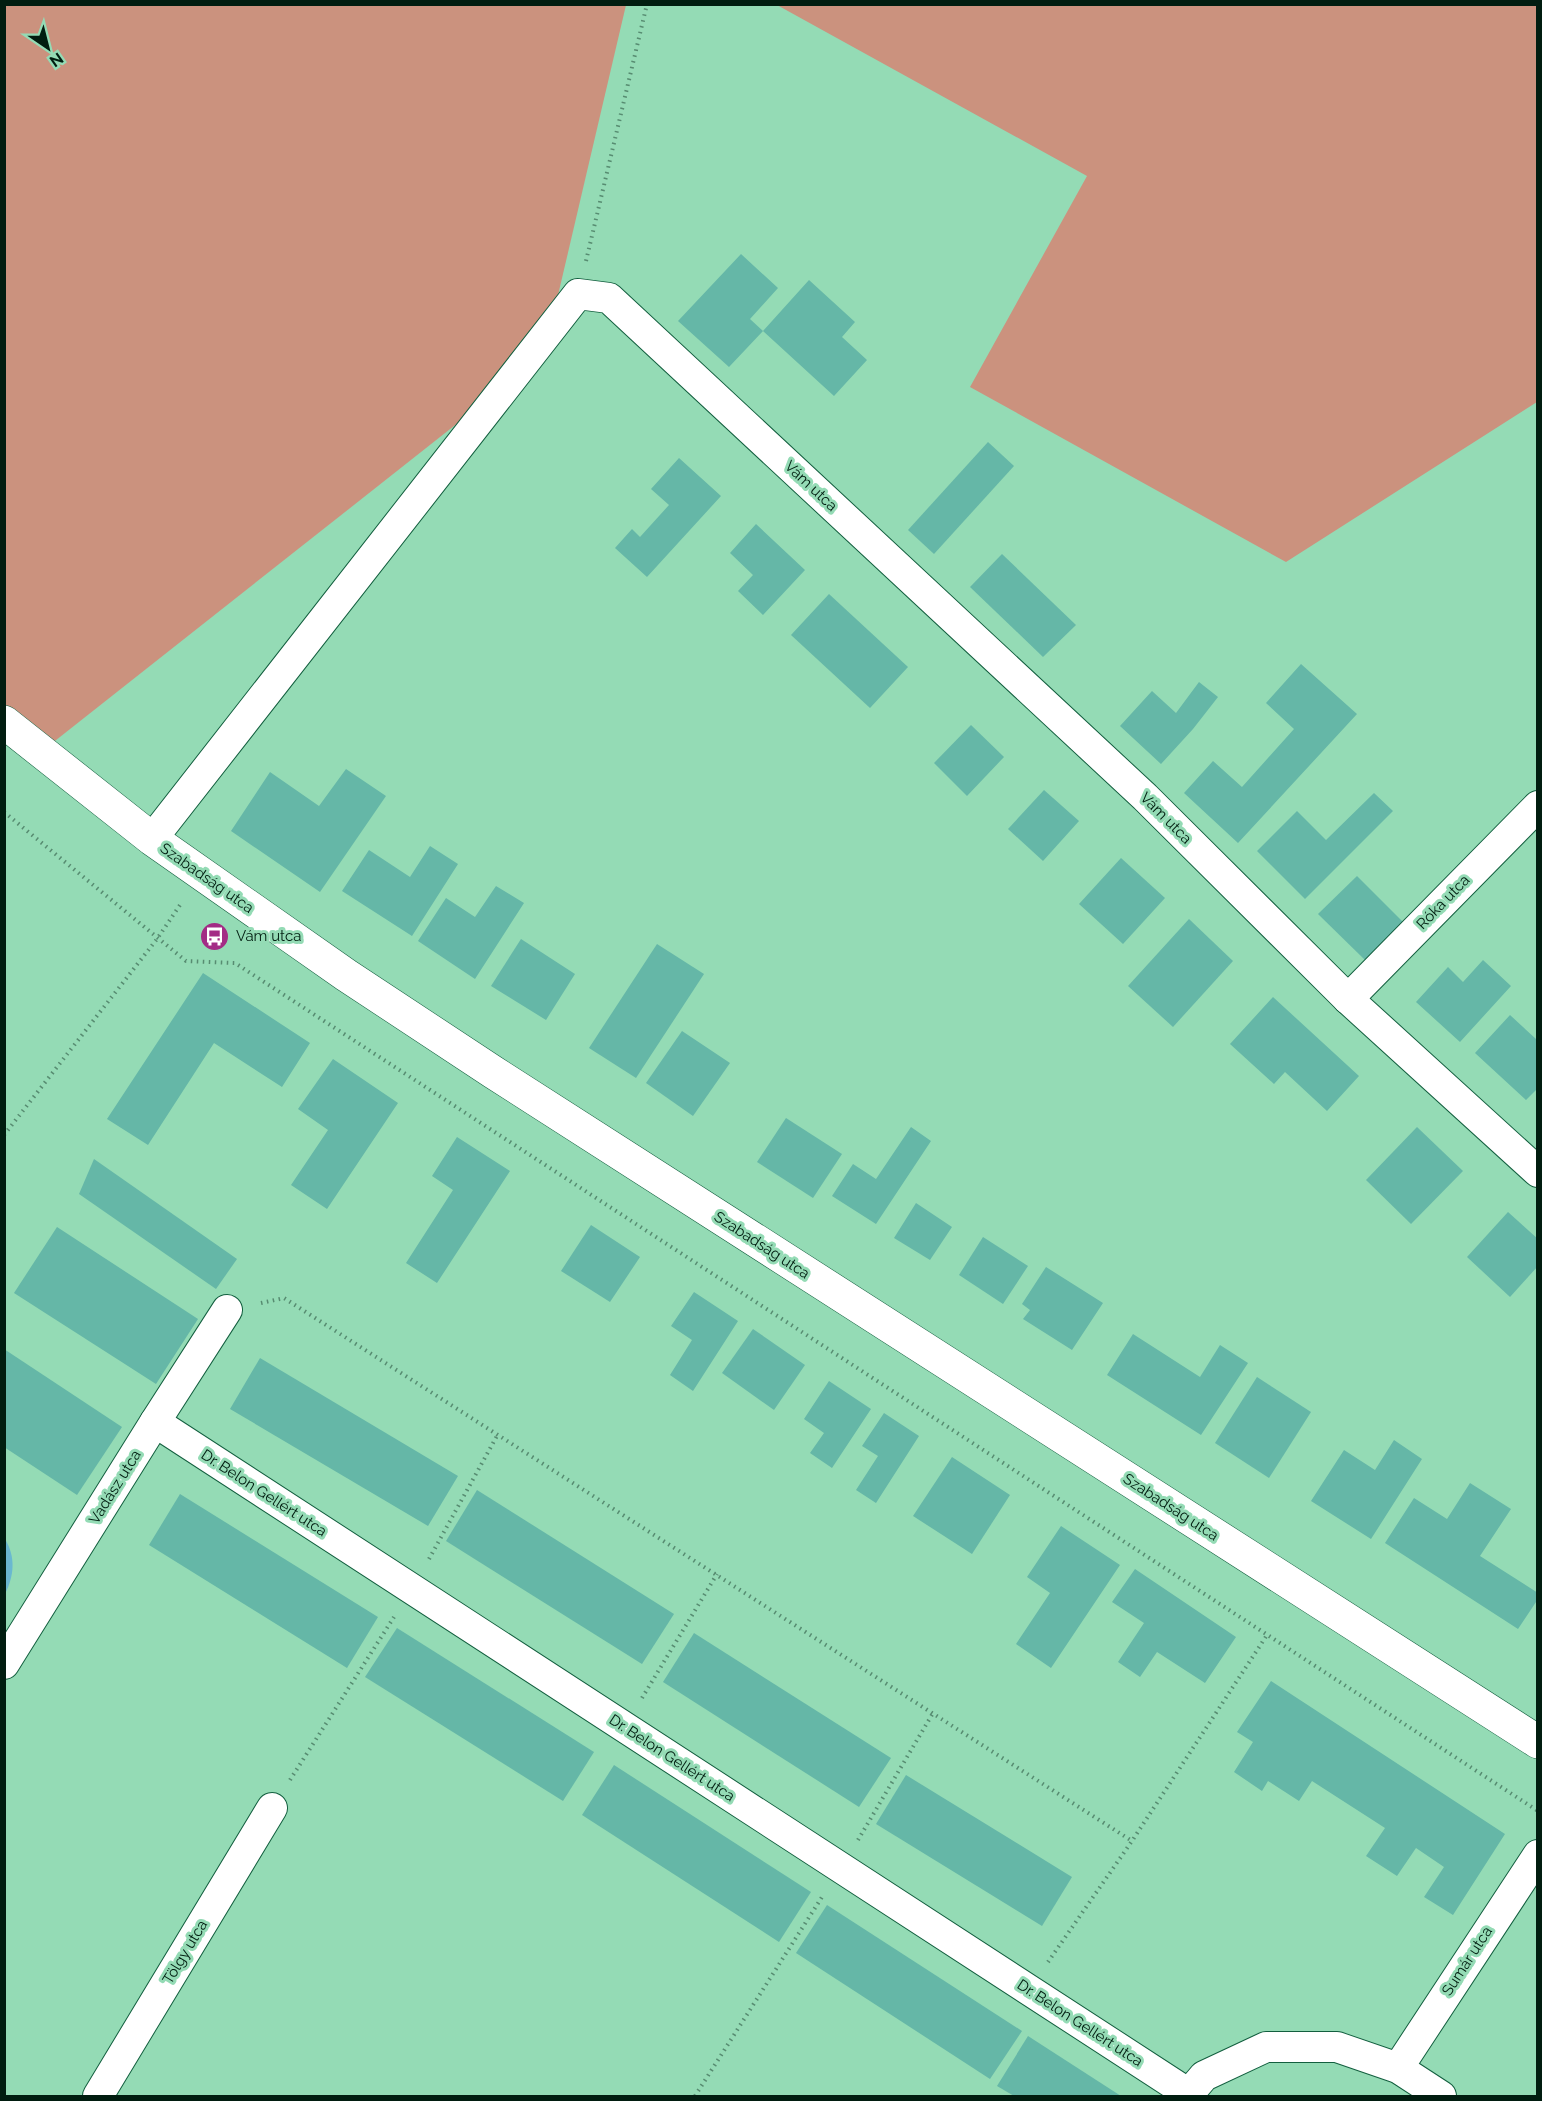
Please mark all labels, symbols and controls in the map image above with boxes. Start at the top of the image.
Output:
north arrow [18,18,78,78]
text: N [46,49,67,71]
street label: Vám utca [781,457,841,515]
street label: Vám utca [1137,789,1195,847]
street label: Szabadság utca [157,839,257,917]
street label: Róka utca [1413,871,1473,933]
bus stop icon: Vám utca [199,920,231,952]
place label: Vám utca [236,927,301,945]
street label: Szabadság utca [711,1207,813,1283]
street label: Dr. Belon Gellért utca [198,1446,330,1540]
street label: Vadász utca [85,1447,145,1527]
street label: Szabadság utca [1120,1469,1222,1545]
street label: Dr. Belon Gellért utca [606,1711,738,1805]
street label: Tölgy utca [159,1917,211,1987]
street label: Sumár utca [1438,1923,1496,1999]
street label: Dr. Belon Gellért utca [1014,1976,1146,2070]

